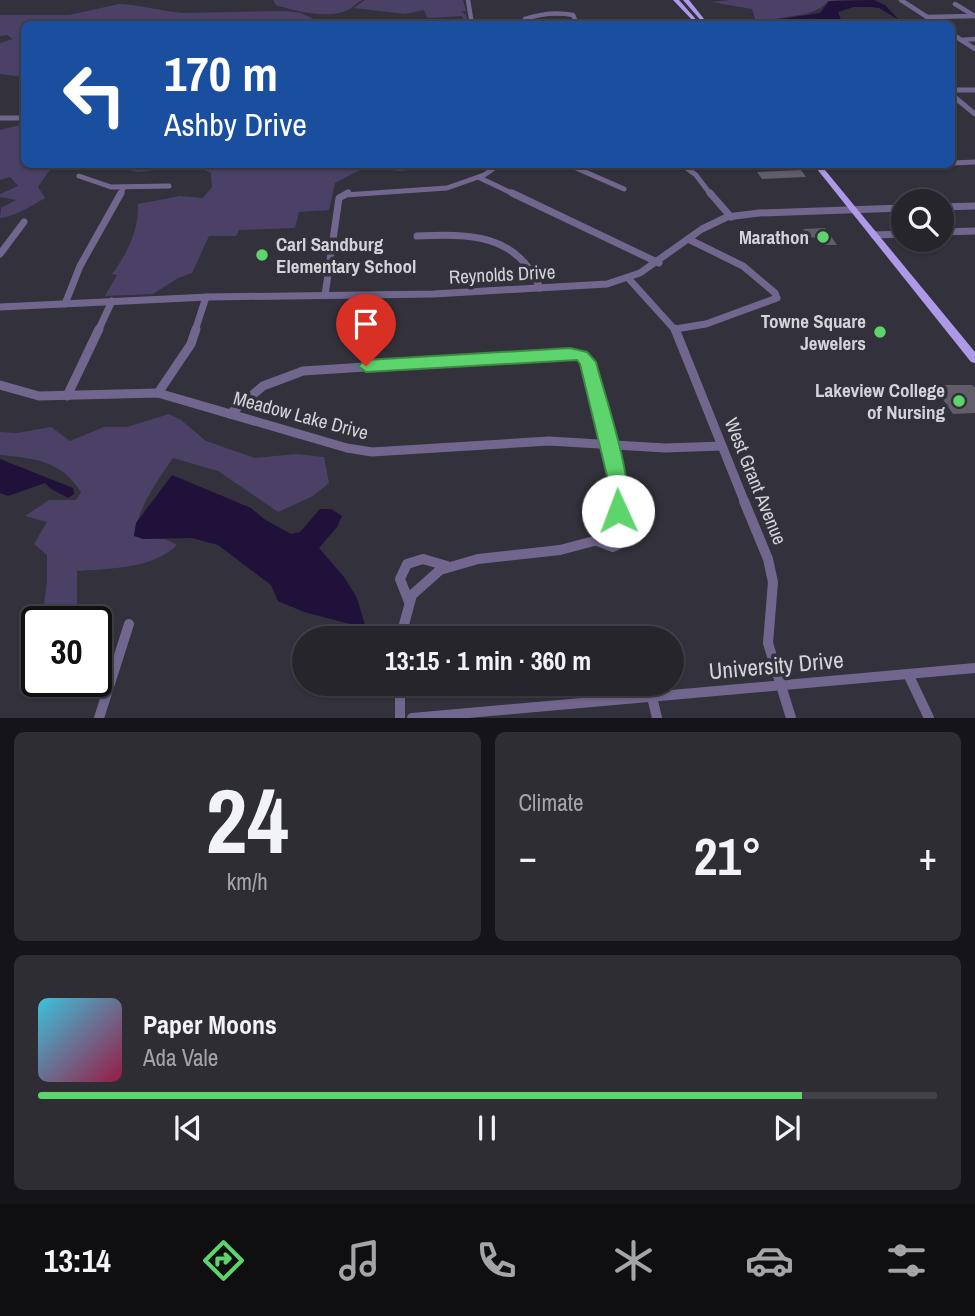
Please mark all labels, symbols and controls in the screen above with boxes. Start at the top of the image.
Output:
text: 170 m [164,40,278,106]
icon: left [49,49,140,140]
text: Ashby Drive [164,103,307,146]
map controls [891,189,954,252]
button: search [891,189,954,252]
place label: Marathon [739,224,809,250]
marker: Marathon [815,229,831,245]
place label: Carl Sandburg Elementary School [276,231,416,279]
marker: Carl Sandburg Elementary School [254,247,270,263]
street label: Reynolds Drive [448,258,556,290]
pin [336,294,396,366]
icon: arrive [347,305,385,343]
place label: Towne Square Jewelers [761,308,866,356]
marker: Towne Square Jewelers [872,324,888,340]
place label: Lakeview College of Nursing [815,377,945,425]
street label: Meadow Lake Drive [231,385,371,445]
marker: Lakeview College of Nursing [951,393,967,409]
street label: West Grant Avenue [719,414,793,548]
position arrow [581,474,655,548]
speed limit sign: 30 [21,606,112,697]
text: 13:15 · 1 min · 360 m [385,643,591,678]
street label: University Drive [707,644,845,686]
text: 24 [206,759,289,881]
text: Climate [519,787,583,818]
text: 21° [694,821,762,891]
text: − [519,831,537,882]
text: + [919,831,937,882]
text: km/h [227,866,268,897]
text: Paper Moons [143,1007,277,1042]
text: Ada Vale [143,1042,218,1073]
icon: previous [169,1109,207,1147]
icon: pause [468,1109,506,1147]
icon: next [768,1109,806,1147]
icon: directions [199,1236,248,1285]
icon: music [335,1236,384,1285]
icon: phone [472,1236,521,1285]
icon: climate [609,1236,658,1285]
icon: car [745,1236,794,1285]
icon: filters [882,1236,931,1285]
text: 13:14 [44,1239,111,1282]

